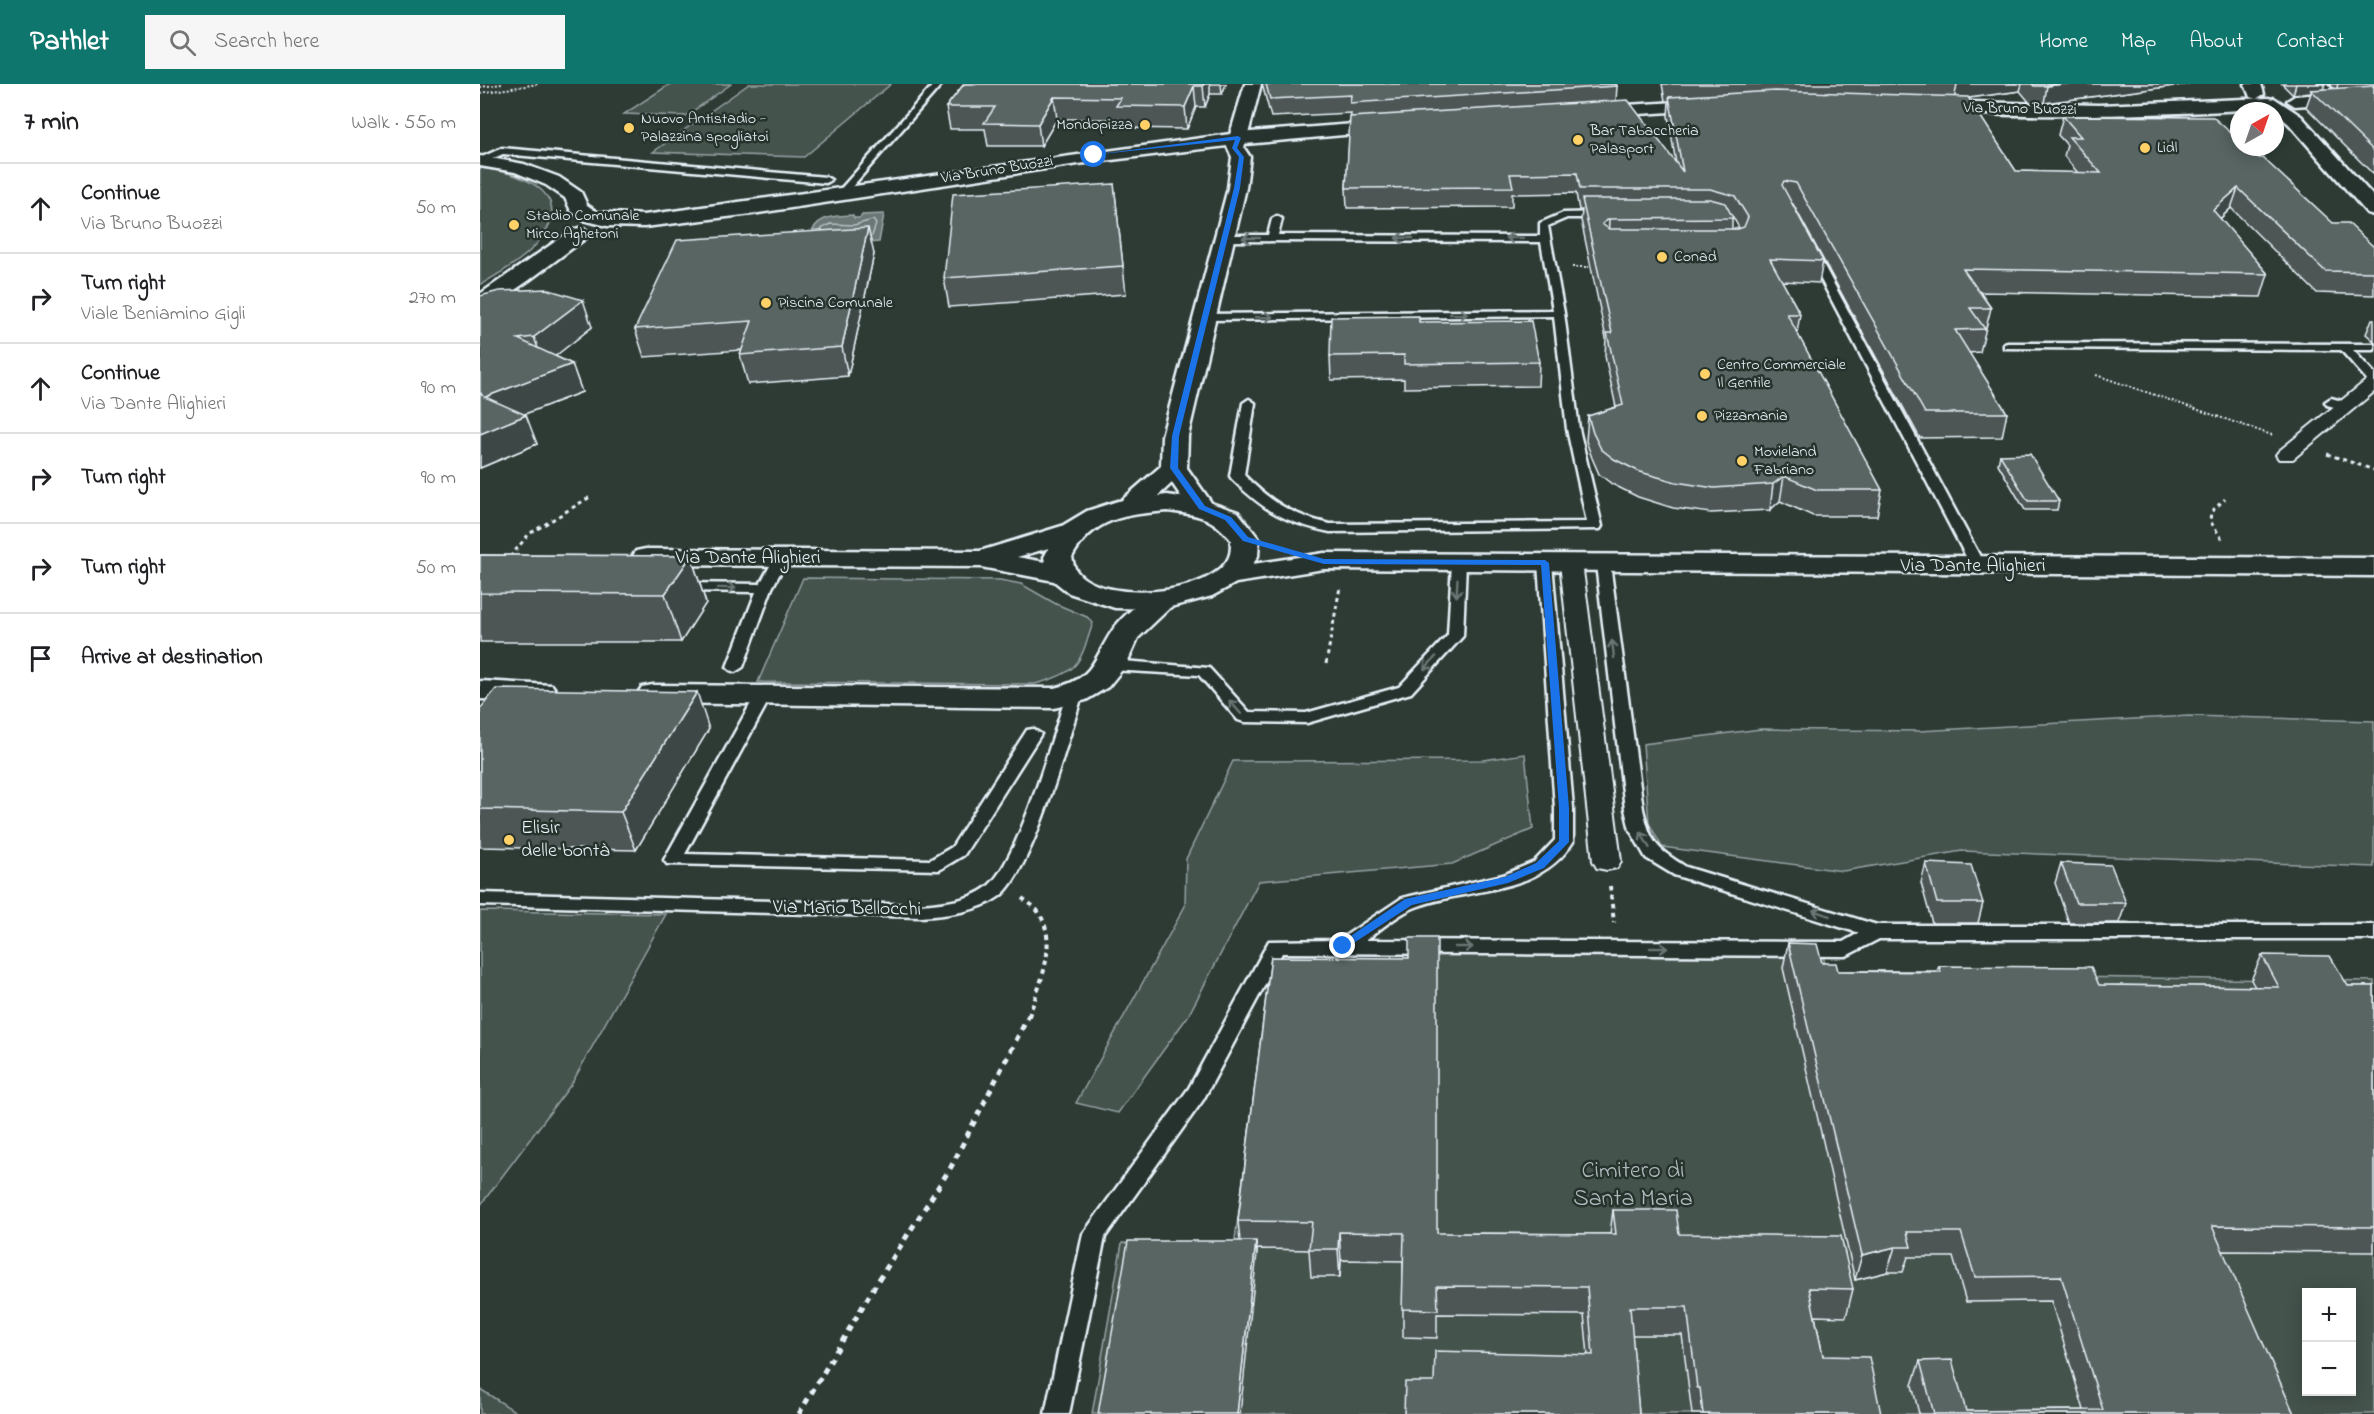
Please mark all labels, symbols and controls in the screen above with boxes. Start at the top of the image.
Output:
search box [145,15,565,69]
text: Pathlet [30,22,109,63]
icon: search [166,26,199,59]
text: Search here [214,26,319,58]
text: Home [2039,27,2088,57]
text: Map [2121,27,2156,57]
text: About [2189,27,2243,57]
text: Contact [2276,27,2344,57]
street label: Via Bruno Buozzi [1962,96,2077,122]
north arrow [2230,102,2284,156]
text: 7 min [24,104,79,142]
place label: Nuovo Antistadio - Palazzina spogliatoi [641,107,769,149]
text: Walk · 550 m [351,109,456,138]
place label: Mondopizza [1056,113,1133,137]
marker: Mondopizza [1138,118,1152,132]
place label: Bar Tabaccheria Palasport [1589,119,1699,161]
marker: Nuovo Antistadio - Palazzina spogliatoi [622,121,636,135]
marker: Bar Tabaccheria Palasport [1571,133,1585,147]
place label: Lidl [2157,136,2178,160]
route start [1080,141,1106,167]
marker: Lidl [2138,141,2152,155]
street label: Via Bruno Buozzi [938,149,1055,191]
text: Continue [81,178,160,210]
icon: ahead [24,192,57,225]
text: 50 m [415,194,456,223]
place label: Stadio Comunale Mirco Aghetoni [526,204,640,246]
text: Via Bruno Buozzi [81,210,223,239]
marker: Stadio Comunale Mirco Aghetoni [507,218,521,232]
one-way arrow [1242,232,1262,244]
one-way arrow [1394,232,1414,244]
one-way arrow [1504,232,1524,244]
place label: Conad [1674,245,1717,269]
marker: Conad [1655,250,1669,264]
text: Turn right [81,268,166,300]
icon: right [24,282,57,315]
text: 270 m [409,284,456,313]
place label: Piscina Comunale [778,291,894,315]
marker: Piscina Comunale [759,296,773,310]
text: Viale Beniamino Gigli [81,300,245,329]
one-way arrow [1448,309,1468,320]
one-way arrow [1253,311,1273,323]
place label: Centro Commerciale Il Gentile [1717,353,1847,395]
text: Continue [81,358,160,390]
marker: Centro Commerciale Il Gentile [1698,367,1712,381]
icon: ahead [24,372,57,405]
text: 90 m [421,374,456,403]
text: Via Dante Alighieri [81,390,226,419]
place label: Pizzamania [1714,404,1788,428]
marker: Pizzamania [1695,409,1709,423]
place label: Movieland Fabriano [1753,440,1816,482]
marker: Movieland Fabriano [1735,454,1749,468]
icon: right [24,462,57,495]
text: Turn right [81,462,166,494]
text: 90 m [421,464,456,493]
street label: Via Dante Alighieri [674,544,821,574]
icon: right [24,552,57,585]
text: Turn right [81,552,166,584]
street label: Via Dante Alighieri [1899,552,2046,582]
text: 50 m [415,554,456,583]
one-way arrow [1452,578,1463,598]
one-way arrow [717,582,737,593]
one-way arrow [1608,639,1619,659]
icon: arrive [24,642,57,675]
text: Arrive at destination [81,642,263,674]
one-way arrow [1423,655,1437,670]
one-way arrow [1228,700,1242,715]
place label: Elisir delle bontà [521,814,610,866]
one-way arrow [1639,832,1651,849]
marker: Elisir delle bontà [502,833,516,847]
street label: Via Mario Bellocchi [772,893,921,925]
one-way arrow [1812,906,1831,917]
route end [1329,932,1355,958]
one-way arrow [1454,941,1474,953]
one-way arrow [1649,942,1669,954]
park label: Cimitero di Santa Maria [1573,1154,1693,1217]
map controls [2302,1288,2356,1396]
button: + [2302,1288,2356,1342]
button: − [2302,1342,2356,1396]

